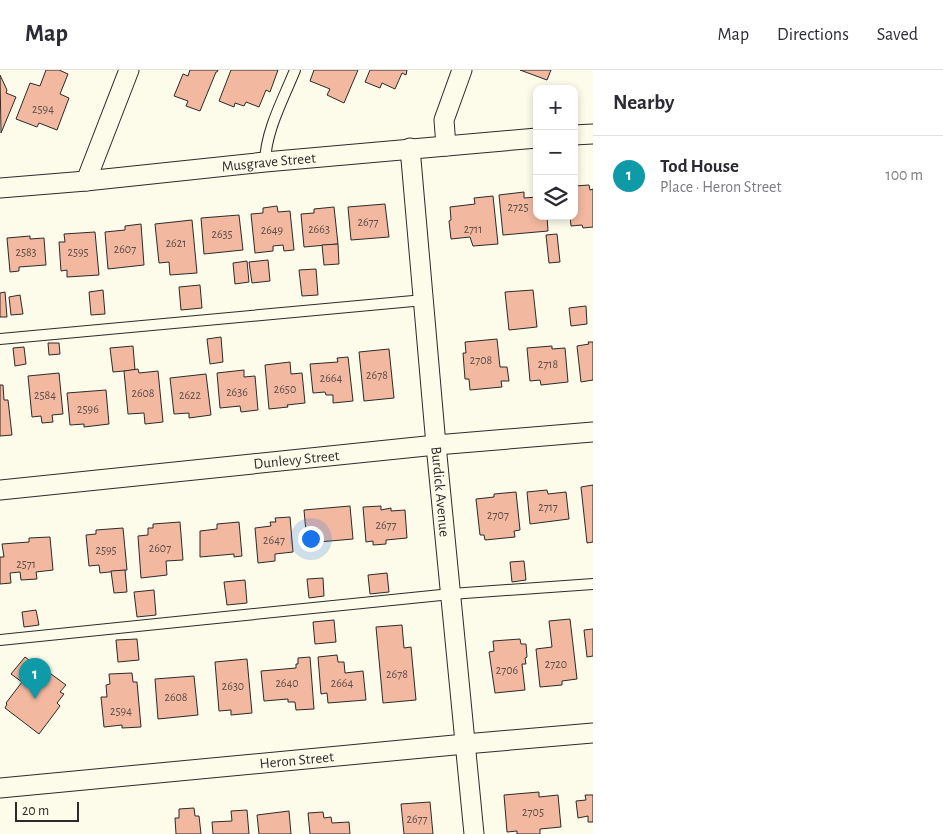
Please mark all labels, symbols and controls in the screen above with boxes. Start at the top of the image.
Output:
text: Map [25,22,68,46]
text: Map [718,26,749,44]
text: Directions [777,26,849,44]
text: Saved [877,26,918,44]
map controls [533,85,578,220]
button: + [533,85,578,130]
text: Nearby [613,92,674,113]
house number: 2594 [32,103,54,115]
button: − [533,130,578,175]
street label: Musgrave Street [221,151,317,175]
text: Tod House [660,157,739,176]
text: 1 [626,167,632,183]
text: 100 m [885,167,923,183]
button: layers [533,175,578,220]
text: Place · Heron Street [660,179,782,195]
house number: 2725 [508,201,528,213]
house number: 2677 [357,216,379,228]
house number: 2663 [308,223,330,235]
house number: 2711 [464,223,482,235]
house number: 2649 [261,224,284,236]
house number: 2635 [211,228,233,240]
house number: 2621 [166,237,186,249]
house number: 2607 [114,243,136,255]
house number: 2583 [15,246,37,258]
house number: 2595 [67,246,89,258]
house number: 2708 [470,354,493,366]
house number: 2718 [538,358,558,370]
house number: 2678 [366,369,388,381]
house number: 2664 [320,372,342,384]
house number: 2650 [274,383,296,395]
house number: 2636 [226,386,248,398]
house number: 2608 [131,387,155,399]
house number: 2584 [34,389,56,401]
house number: 2622 [179,389,202,401]
house number: 2596 [77,403,99,415]
street label: Burdick Avenue [428,446,452,538]
street label: Dunlevy Street [253,448,340,472]
house number: 2717 [538,501,558,513]
house number: 2707 [487,509,509,521]
house number: 2677 [375,519,397,531]
your location [298,526,324,552]
house number: 2647 [263,534,285,546]
house number: 2607 [149,542,171,554]
house number: 2595 [95,544,117,556]
house number: 2571 [16,558,36,570]
pin: 1 [19,658,51,699]
house number: 2720 [545,658,567,670]
house number: 2706 [496,664,519,676]
house number: 2678 [386,668,408,680]
house number: 2640 [275,677,299,689]
house number: 2664 [331,677,353,689]
house number: 2630 [222,680,244,692]
house number: 2608 [164,691,188,703]
house number: 2594 [110,705,132,717]
street label: Heron Street [259,749,335,771]
scale bar [15,799,79,822]
text: 20 m [22,804,49,818]
house number: 2705 [522,806,544,818]
house number: 2677 [406,813,428,825]

